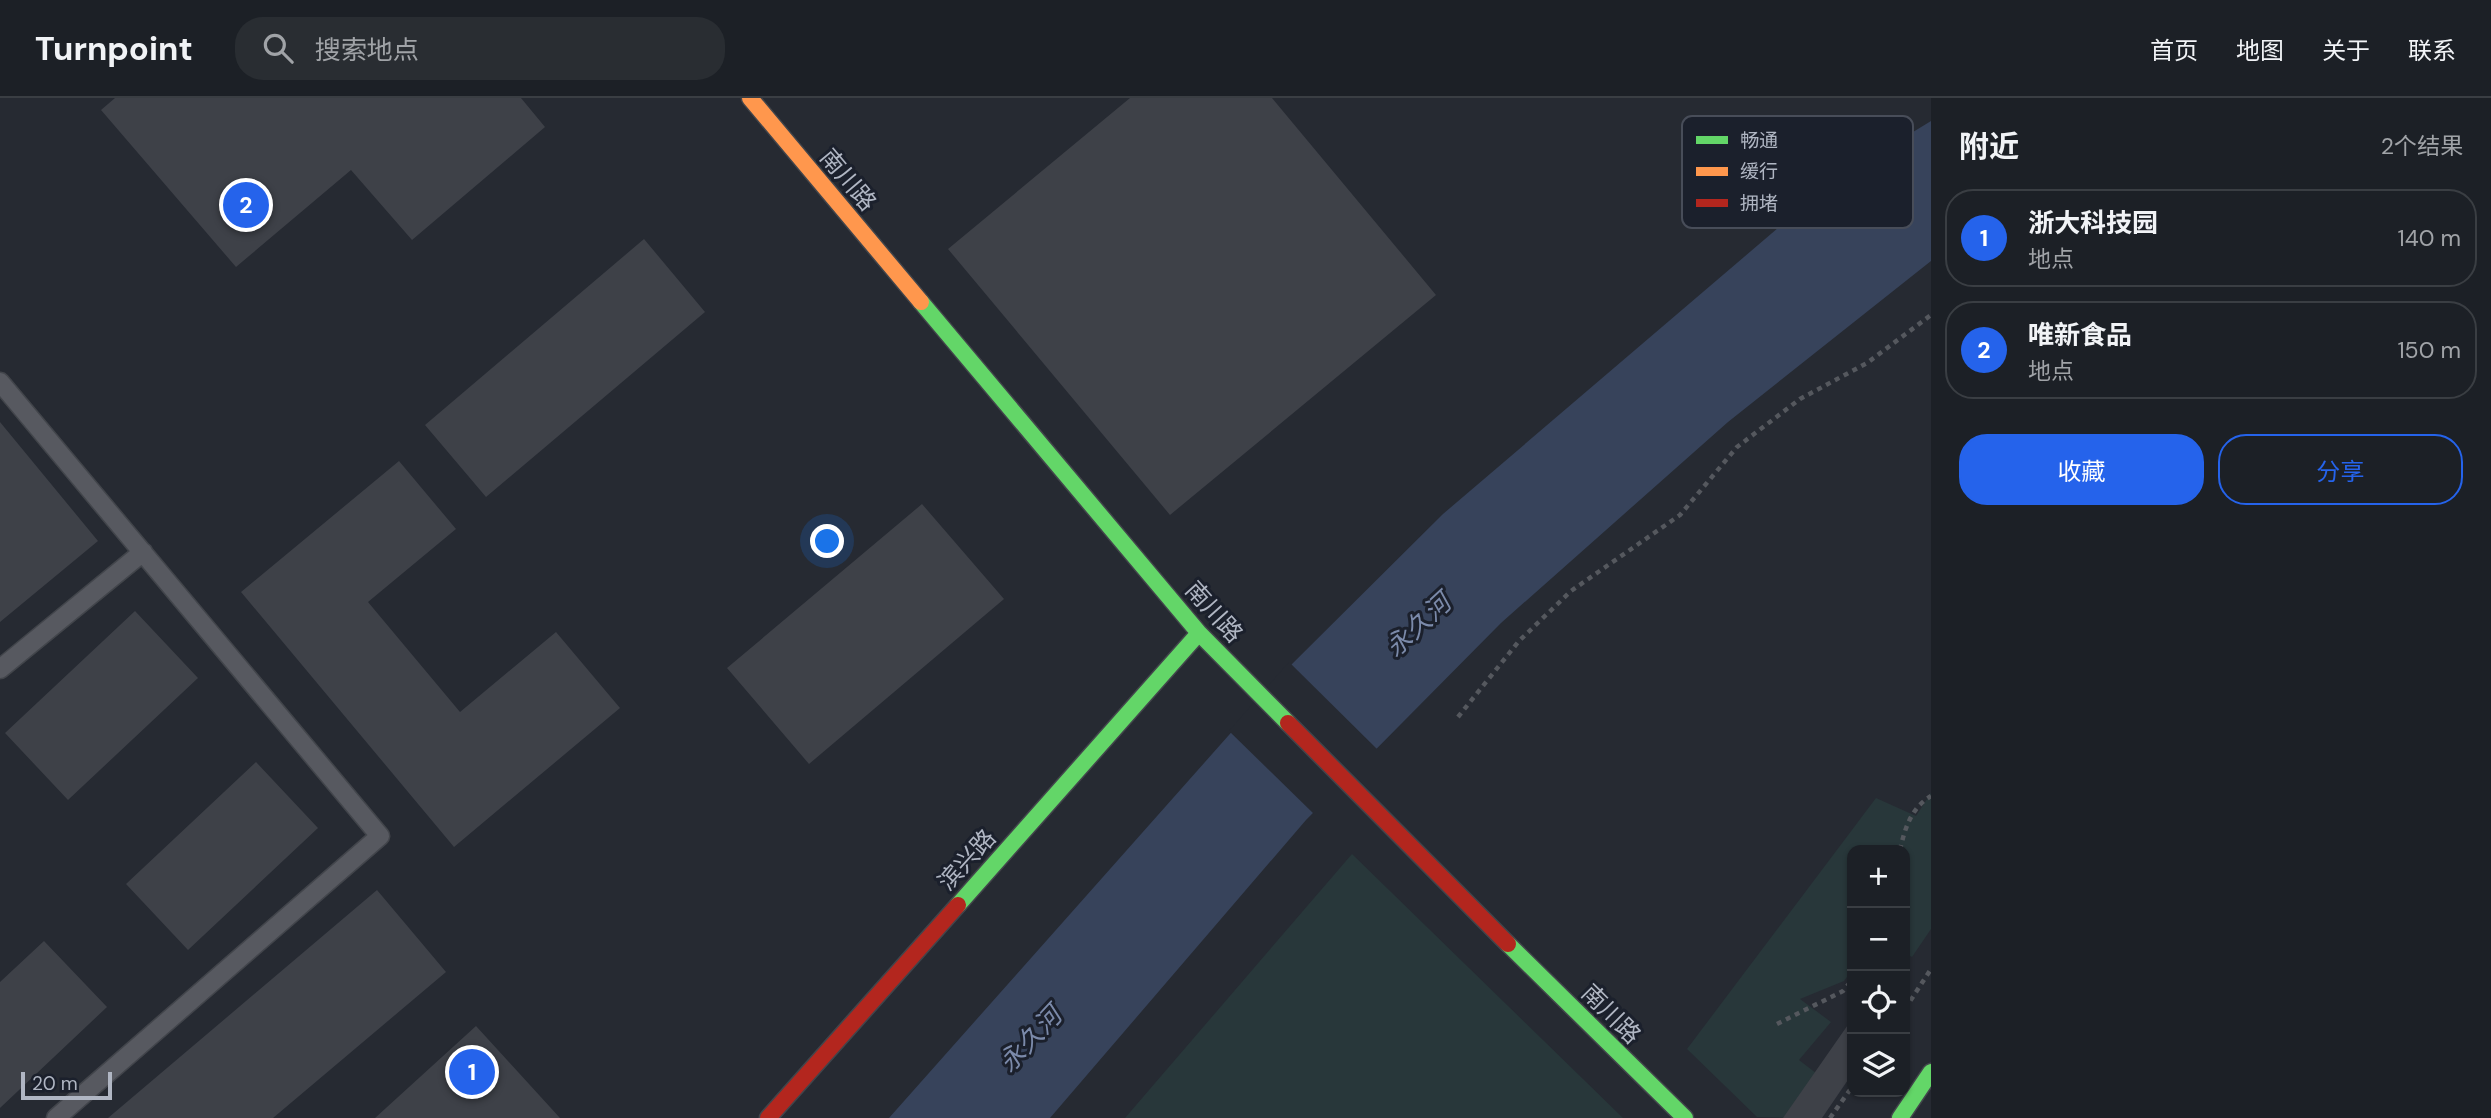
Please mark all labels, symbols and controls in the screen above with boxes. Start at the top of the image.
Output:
search box [235,17,725,80]
text: Turnpoint [35,27,193,70]
icon: search [259,29,297,67]
text: 搜索地点 [315,33,419,67]
text: 首页 [2150,35,2198,66]
text: 地图 [2236,35,2284,66]
text: 关于 [2322,35,2370,66]
text: 联系 [2408,35,2456,66]
legend [1682,116,1913,228]
text: 附近 [1959,127,2019,166]
text: 畅通 [1740,128,1778,153]
text: 2个结果 [2381,131,2463,161]
street label: 南川路 [813,142,883,217]
text: 缓行 [1740,159,1778,184]
pin: 2 [223,179,269,231]
text: 拥堵 [1740,191,1778,216]
text: 浙大科技园 [2028,206,2158,240]
text: 1 [1980,223,1988,253]
text: 140 m [2398,223,2461,253]
text: 地点 [2028,244,2074,274]
text: 唯新食品 [2028,318,2132,352]
text: 2 [1977,335,1991,365]
text: 150 m [2397,335,2461,365]
text: 地点 [2028,356,2074,386]
button: 收藏 [1959,434,2204,505]
button: 分享 [2218,434,2463,505]
your location [810,524,844,558]
street label: 南川路 [1179,575,1250,649]
water label: 永久河 [1378,583,1462,664]
street label: 滨兴路 [931,823,1002,897]
map controls [1847,845,1910,1097]
button: + [1847,845,1910,908]
button: − [1847,908,1910,971]
button: locate [1847,971,1910,1034]
street label: 南川路 [1575,977,1648,1050]
water label: 永久河 [991,995,1072,1079]
button: layers [1847,1034,1910,1097]
pin: 1 [449,1046,495,1098]
scale bar [21,1069,112,1101]
text: 20 m [32,1071,78,1096]

